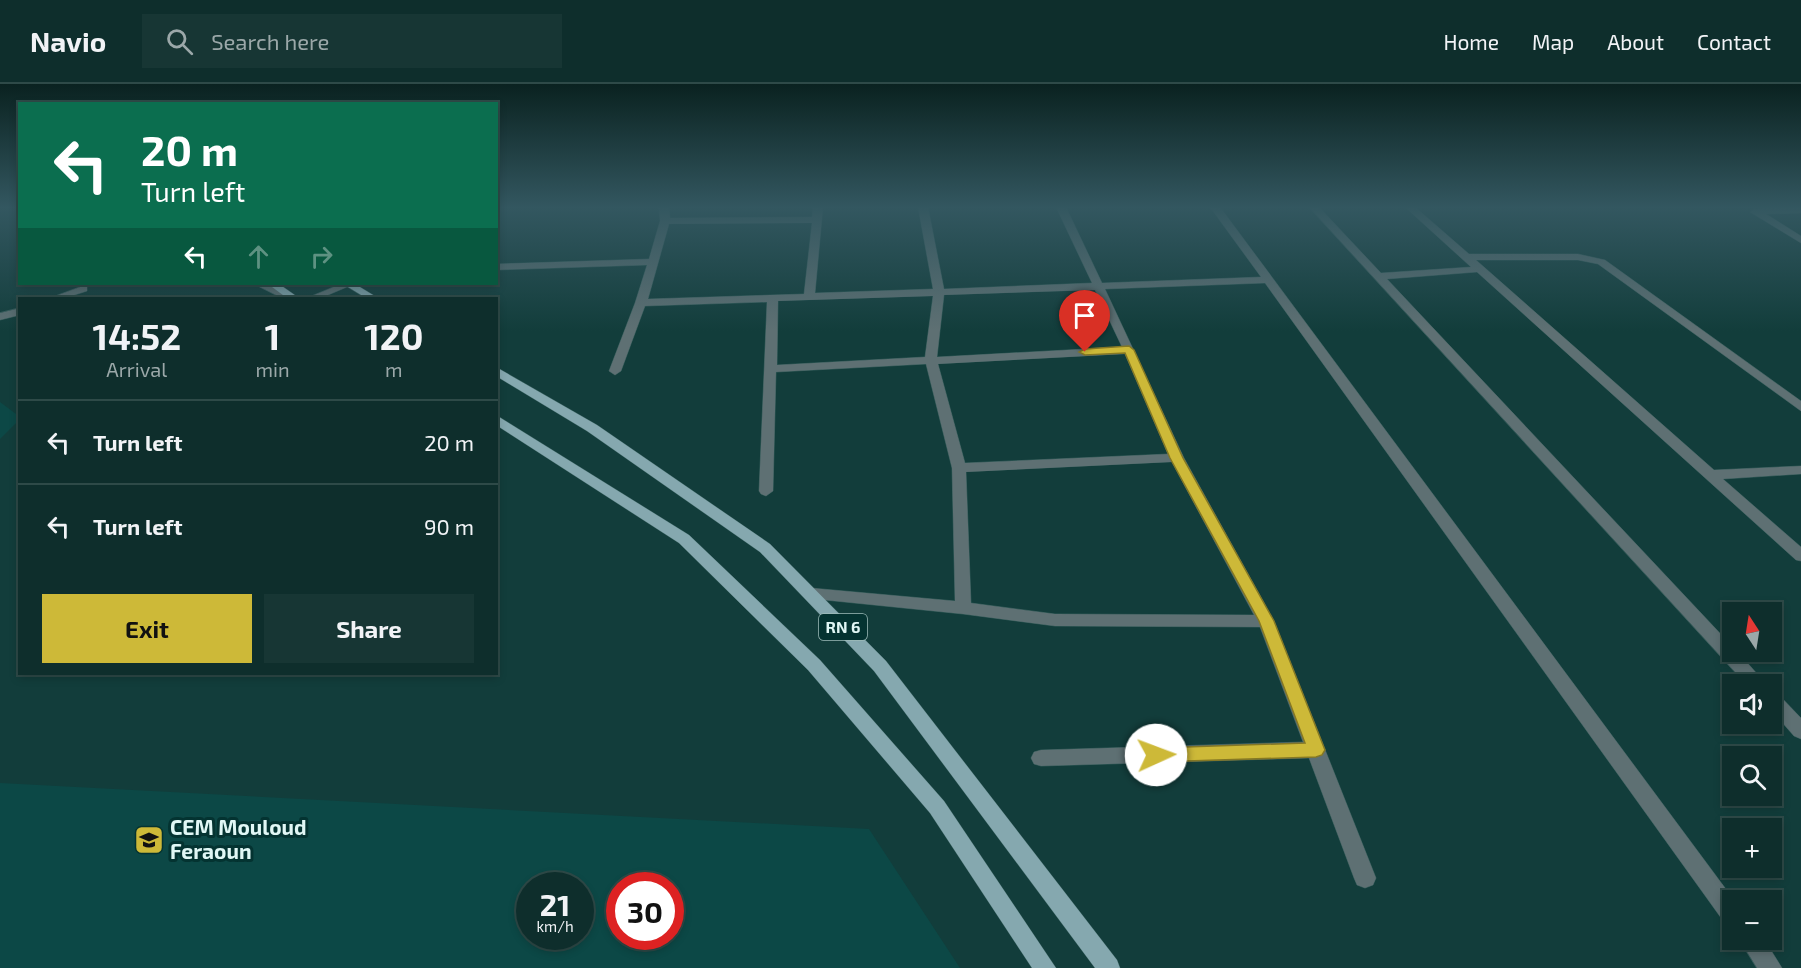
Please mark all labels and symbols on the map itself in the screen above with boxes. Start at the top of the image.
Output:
pin [1059,290,1110,352]
north arrow [1722,602,1782,662]
road number: RN 6 [819,614,867,640]
position arrow [1124,723,1188,787]
place label: CEM Mouloud Feraoun [170,814,307,863]
school or university icon: CEM Mouloud Feraoun [133,824,165,856]
speed limit sign: 30 [606,872,684,950]

